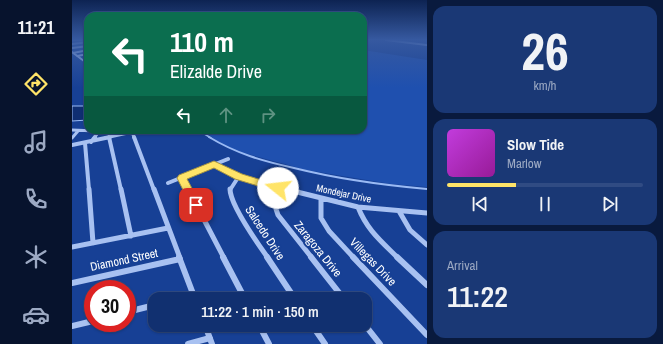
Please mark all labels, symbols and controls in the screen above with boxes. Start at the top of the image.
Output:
text: 11:21 [18,15,54,40]
text: 26 [521,16,569,86]
text: 110 m [170,23,234,61]
icon: left [104,28,156,80]
text: Elizalde Drive [170,59,262,84]
icon: directions [22,70,50,98]
text: km/h [533,77,557,94]
icon: left [173,104,195,126]
icon: ahead [215,104,237,126]
icon: right [257,104,279,126]
icon: music [22,128,50,156]
text: Slow Tide [507,134,564,155]
text: Marlow [507,155,541,172]
position arrow [257,167,299,209]
street label: Mondejar Drive [315,181,373,206]
icon: phone [22,185,50,213]
pin [179,188,213,222]
icon: previous [469,193,491,215]
icon: pause [534,193,556,215]
icon: next [599,193,621,215]
icon: arrive [185,194,207,216]
street label: Salcedo Drive [241,203,289,263]
street label: Zaragoza Drive [290,218,346,280]
street label: Villegas Drive [346,234,400,290]
icon: climate [22,243,50,271]
street label: Diamond Street [89,245,160,275]
text: Arrival [447,257,478,274]
text: 11:22 [447,276,508,316]
speed limit sign: 30 [84,280,136,332]
icon: car [22,301,50,329]
text: 11:22 · 1 min · 150 m [201,301,319,322]

